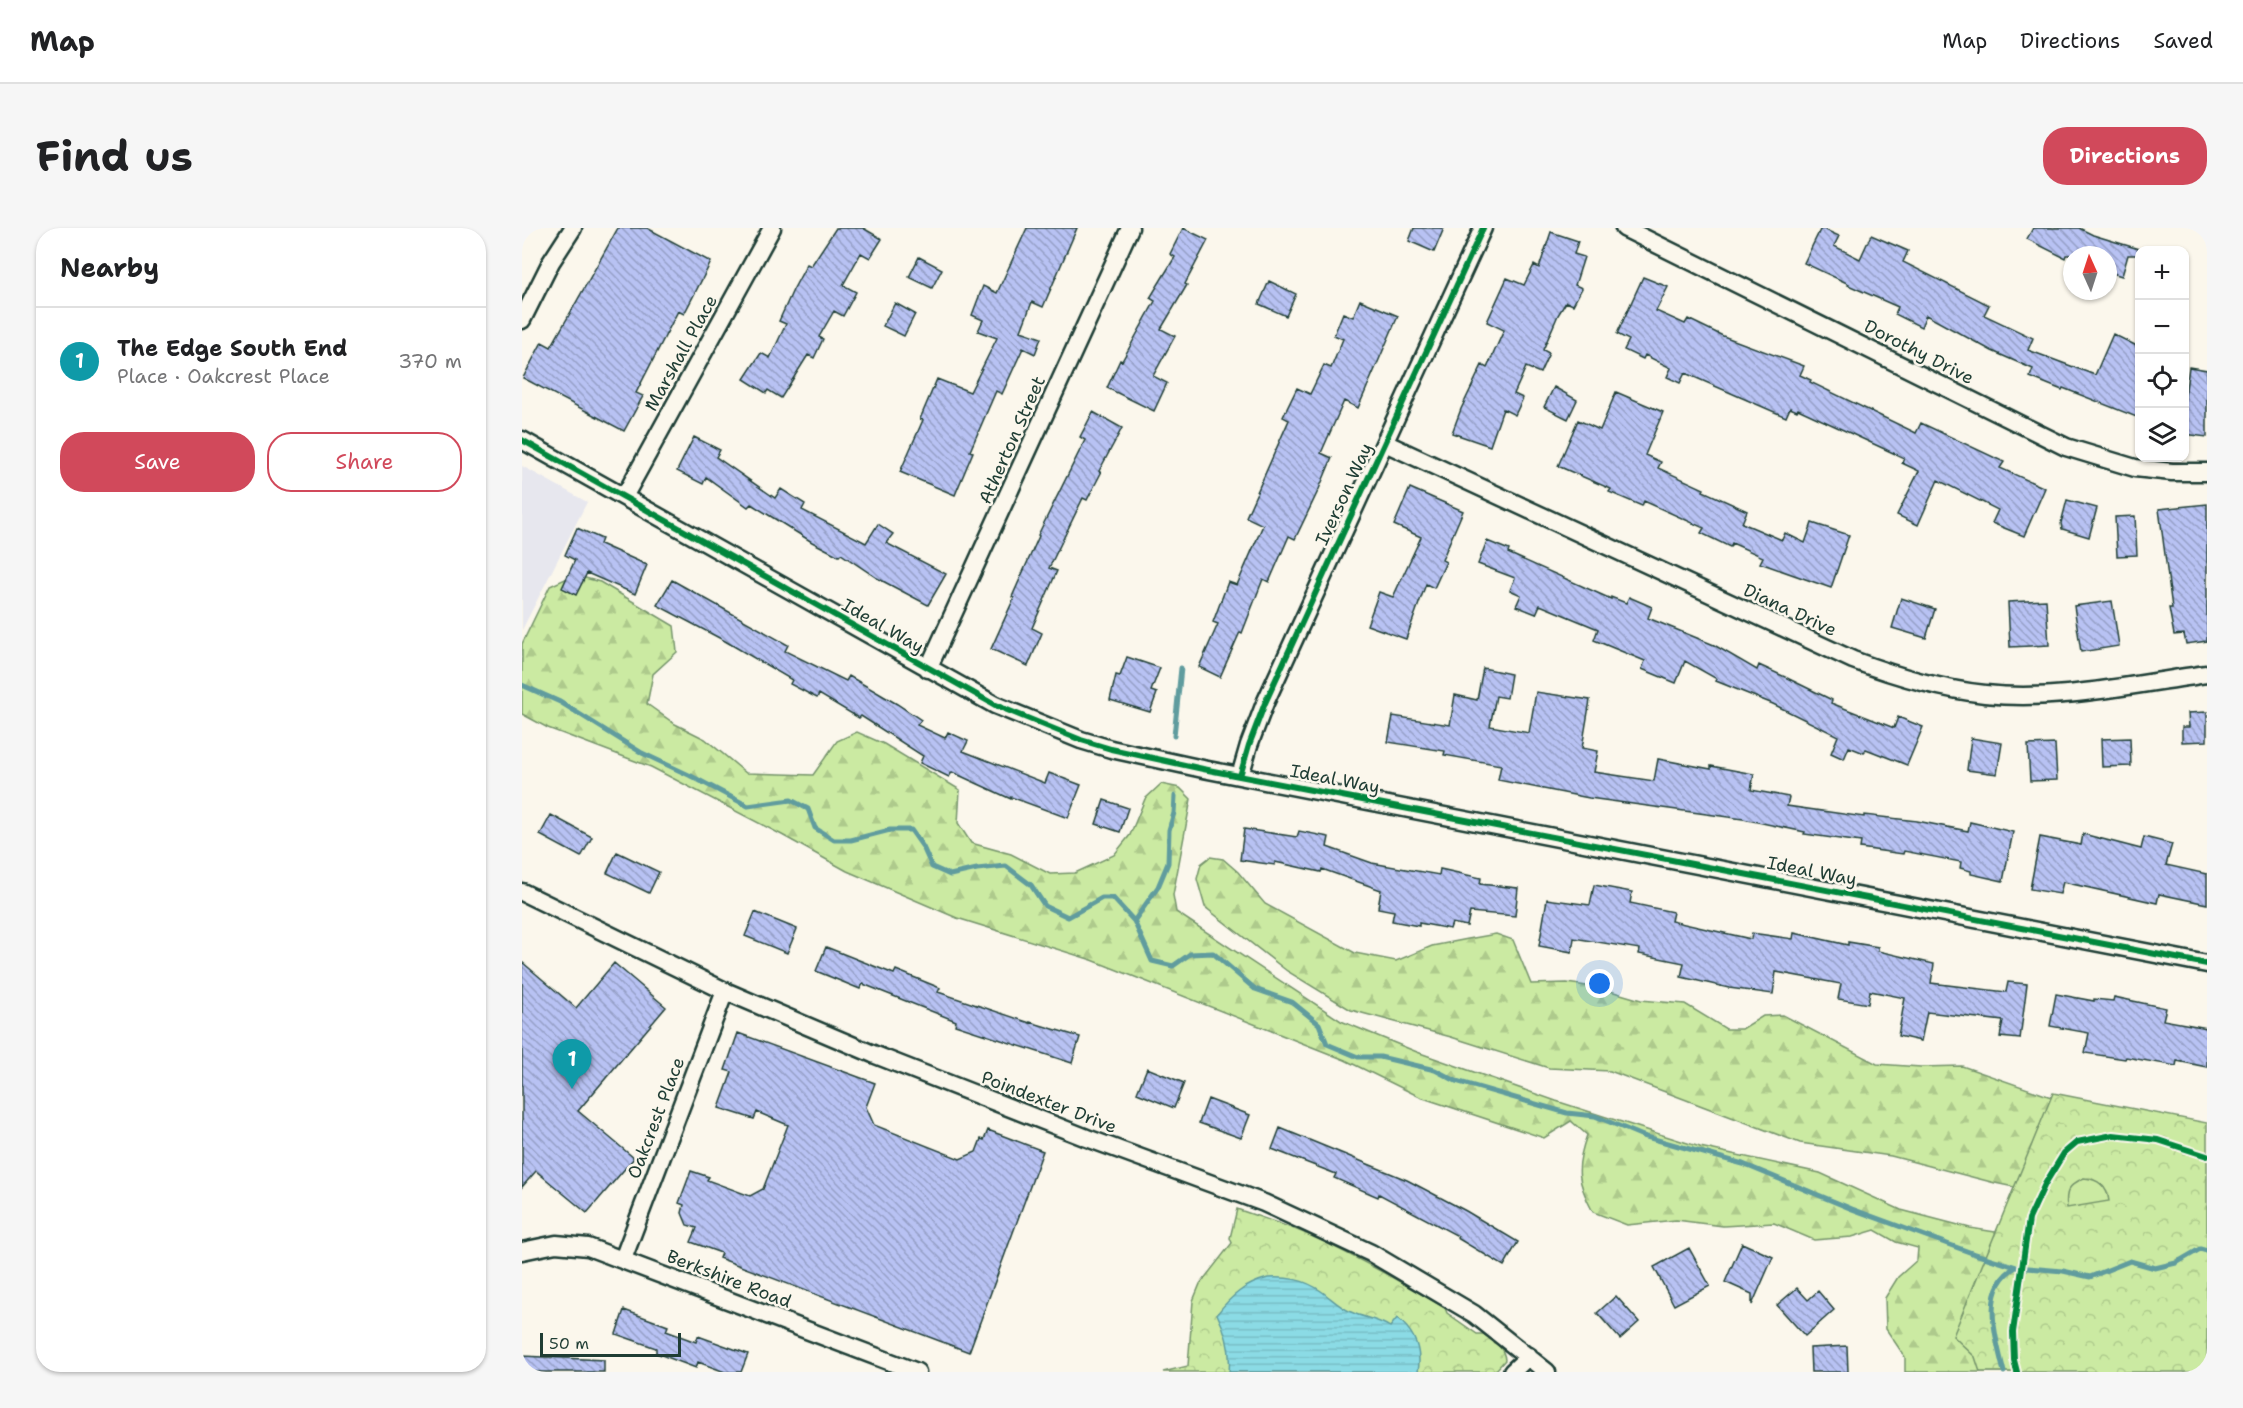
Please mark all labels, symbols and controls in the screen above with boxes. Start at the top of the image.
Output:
text: Map [30,22,95,60]
text: Map [1942,27,1987,55]
text: Directions [2020,27,2120,55]
text: Saved [2153,27,2213,55]
button: Directions [2043,127,2207,185]
text: Find us [36,128,193,184]
north arrow [2063,246,2117,300]
map controls [2135,246,2189,462]
button: + [2135,246,2189,300]
text: Nearby [60,250,159,285]
street label: Marshall Place [639,291,723,415]
button: − [2135,300,2189,354]
street label: Dorothy Drive [1860,314,1978,390]
text: The Edge South End [117,334,348,363]
text: 1 [75,348,84,374]
text: 370 m [398,348,462,374]
button: locate [2135,354,2189,408]
text: Place · Oakcrest Place [117,363,330,389]
street label: Atherton Street [973,372,1051,508]
button: layers [2135,408,2189,462]
button: Save [60,432,255,492]
button: Share [267,432,462,492]
street label: Iverson Way [1310,439,1378,549]
street label: Diana Drive [1739,578,1841,642]
street label: Ideal Way [838,593,928,659]
street label: Ideal Way [1288,759,1382,799]
street label: Ideal Way [1765,851,1859,891]
your location [1585,969,1614,998]
pin: 1 [553,1040,592,1089]
street label: Oakcrest Place [622,1054,690,1182]
street label: Poindexter Drive [978,1065,1120,1139]
street label: Berkshire Road [663,1244,795,1314]
scale bar [540,1330,681,1358]
text: 50 m [549,1333,589,1354]

